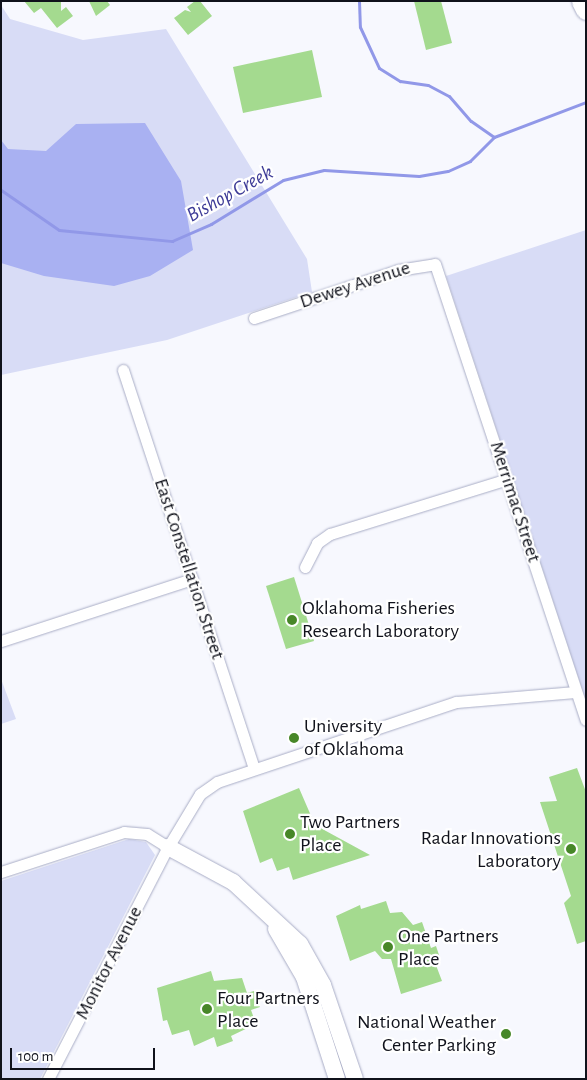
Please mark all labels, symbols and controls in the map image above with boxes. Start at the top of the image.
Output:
water label: Bishop Creek [182,160,278,228]
street label: Dewey Avenue [297,256,413,314]
street label: Merrimac Street [484,439,546,565]
street label: East Constellation Street [148,475,230,663]
place label: Oklahoma Fisheries Research Laboratory [302,596,459,643]
marker: Oklahoma Fisheries Research Laboratory [286,614,298,626]
place label: University of Oklahoma [304,714,404,761]
marker: University of Oklahoma [288,732,300,744]
place label: Two Partners Place [300,810,400,857]
place label: Radar Innovations Laboratory [421,826,561,873]
marker: Two Partners Place [284,828,296,840]
marker: Radar Innovations Laboratory [565,843,577,855]
street label: Monitor Avenue [70,902,148,1024]
place label: One Partners Place [398,924,499,971]
marker: One Partners Place [382,941,394,953]
place label: Four Partners Place [217,986,320,1033]
marker: Four Partners Place [201,1003,213,1015]
place label: National Weather Center Parking [357,1010,496,1057]
marker: National Weather Center Parking [500,1028,512,1040]
scale bar [12,1038,158,1070]
text: 100 m [18,1049,53,1064]

